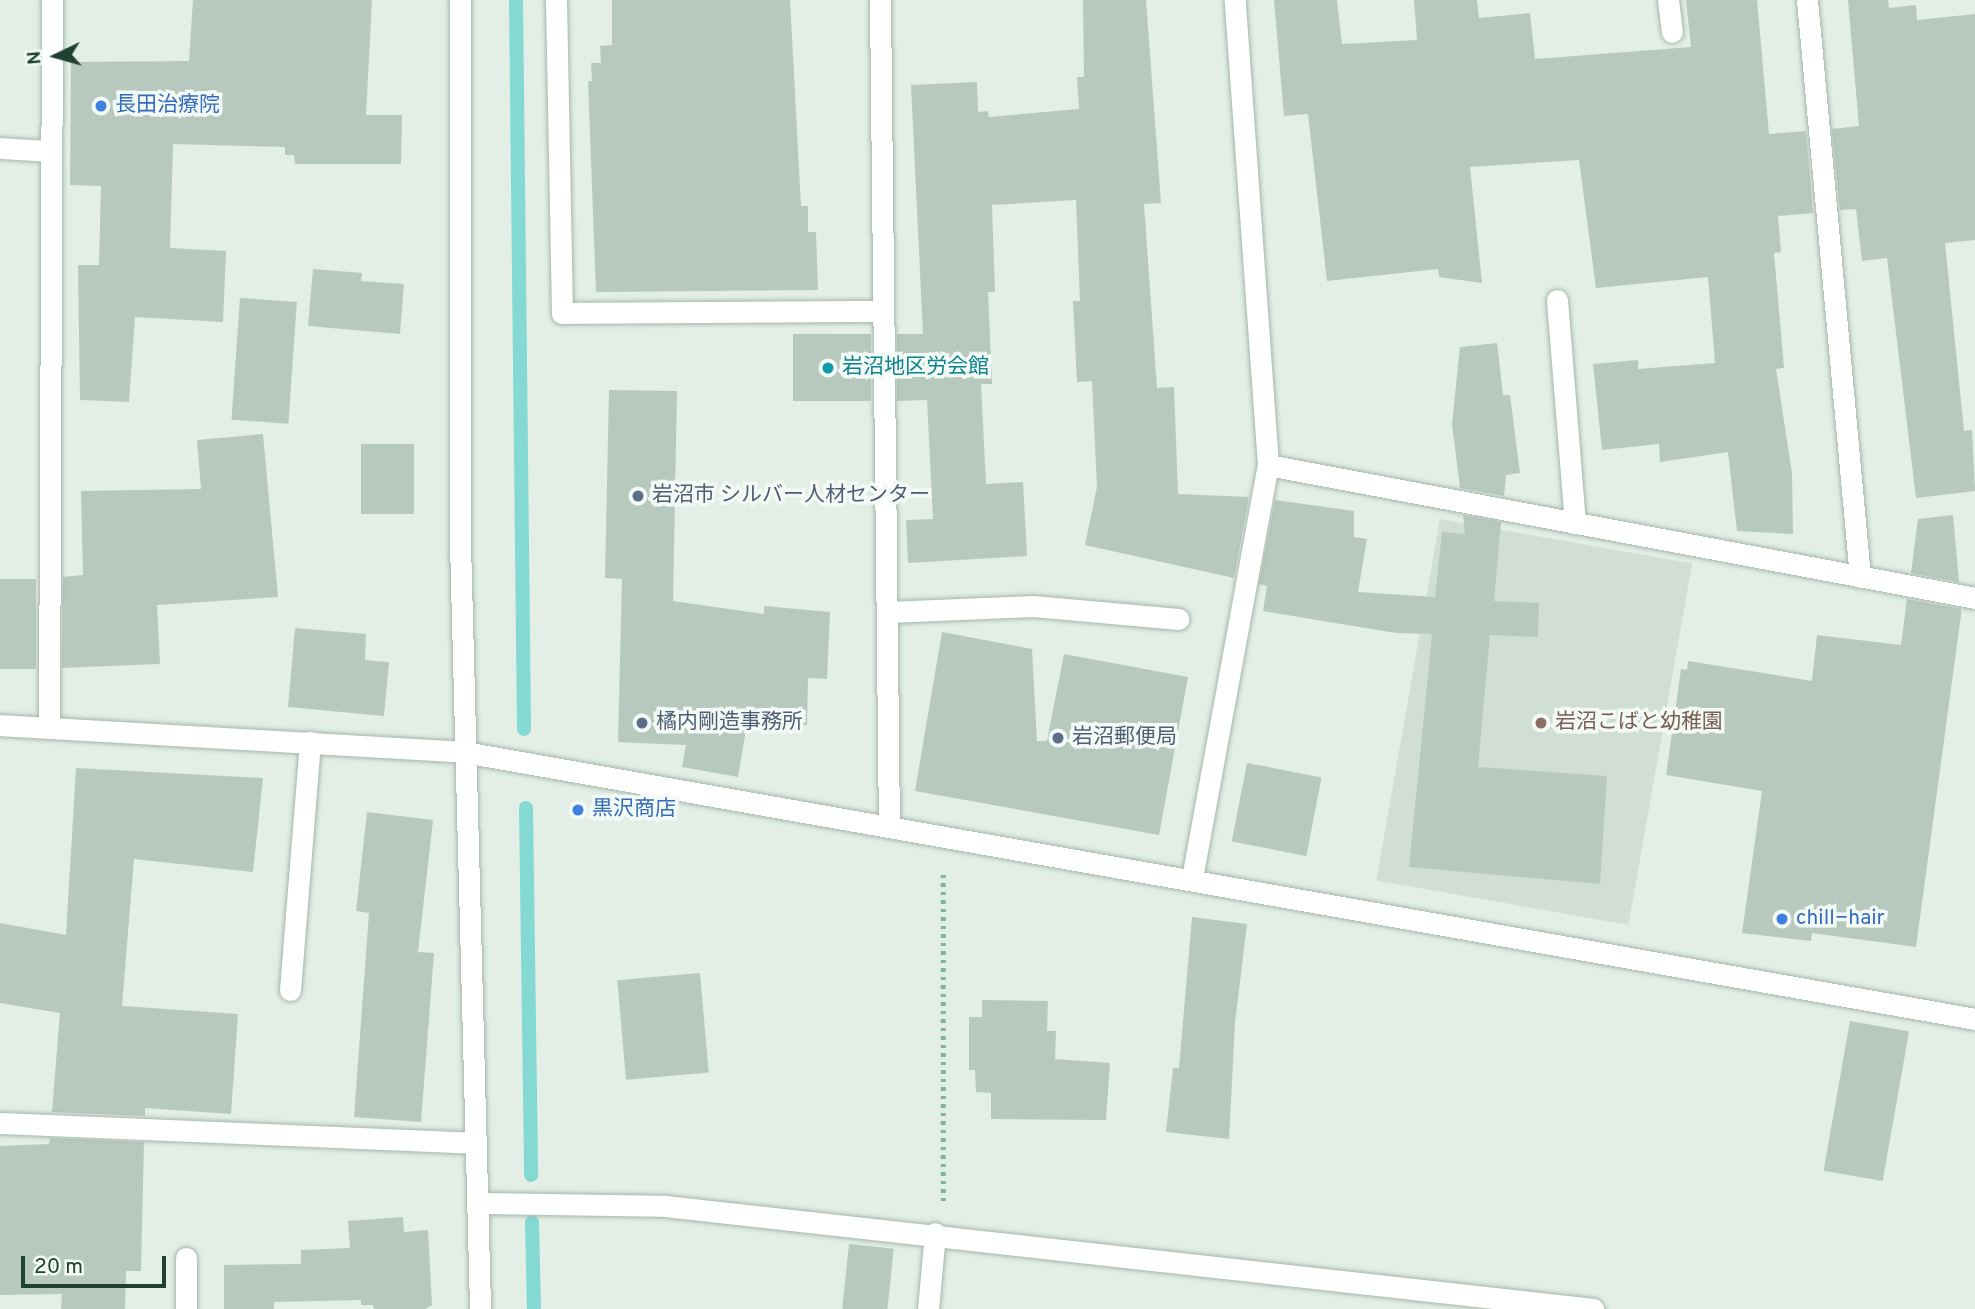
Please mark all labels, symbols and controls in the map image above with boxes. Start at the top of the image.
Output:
north arrow [21,21,91,91]
text: N [23,50,48,66]
place label: 長田治療院 [115,93,220,119]
marker: 長田治療院 [93,98,109,114]
place label: 岩沼地区労会館 [842,355,989,381]
marker: 岩沼地区労会館 [820,360,836,376]
place label: 岩沼市 シルバー人材センター [652,483,930,509]
marker: 岩沼市 シルバー人材センター [630,488,646,504]
place label: 橘内剛造事務所 [656,710,803,736]
place label: 岩沼こばと幼稚園 [1555,710,1723,736]
marker: 橘内剛造事務所 [634,715,650,731]
marker: 岩沼こばと幼稚園 [1533,715,1549,731]
place label: 岩沼郵便局 [1072,725,1177,751]
marker: 岩沼郵便局 [1050,730,1066,746]
place label: 黒沢商店 [592,797,676,823]
marker: 黒沢商店 [570,802,586,818]
place label: chill−hair [1796,906,1885,932]
marker: chill−hair [1774,911,1790,927]
scale bar [24,1242,170,1286]
text: 20 m [34,1254,83,1281]

